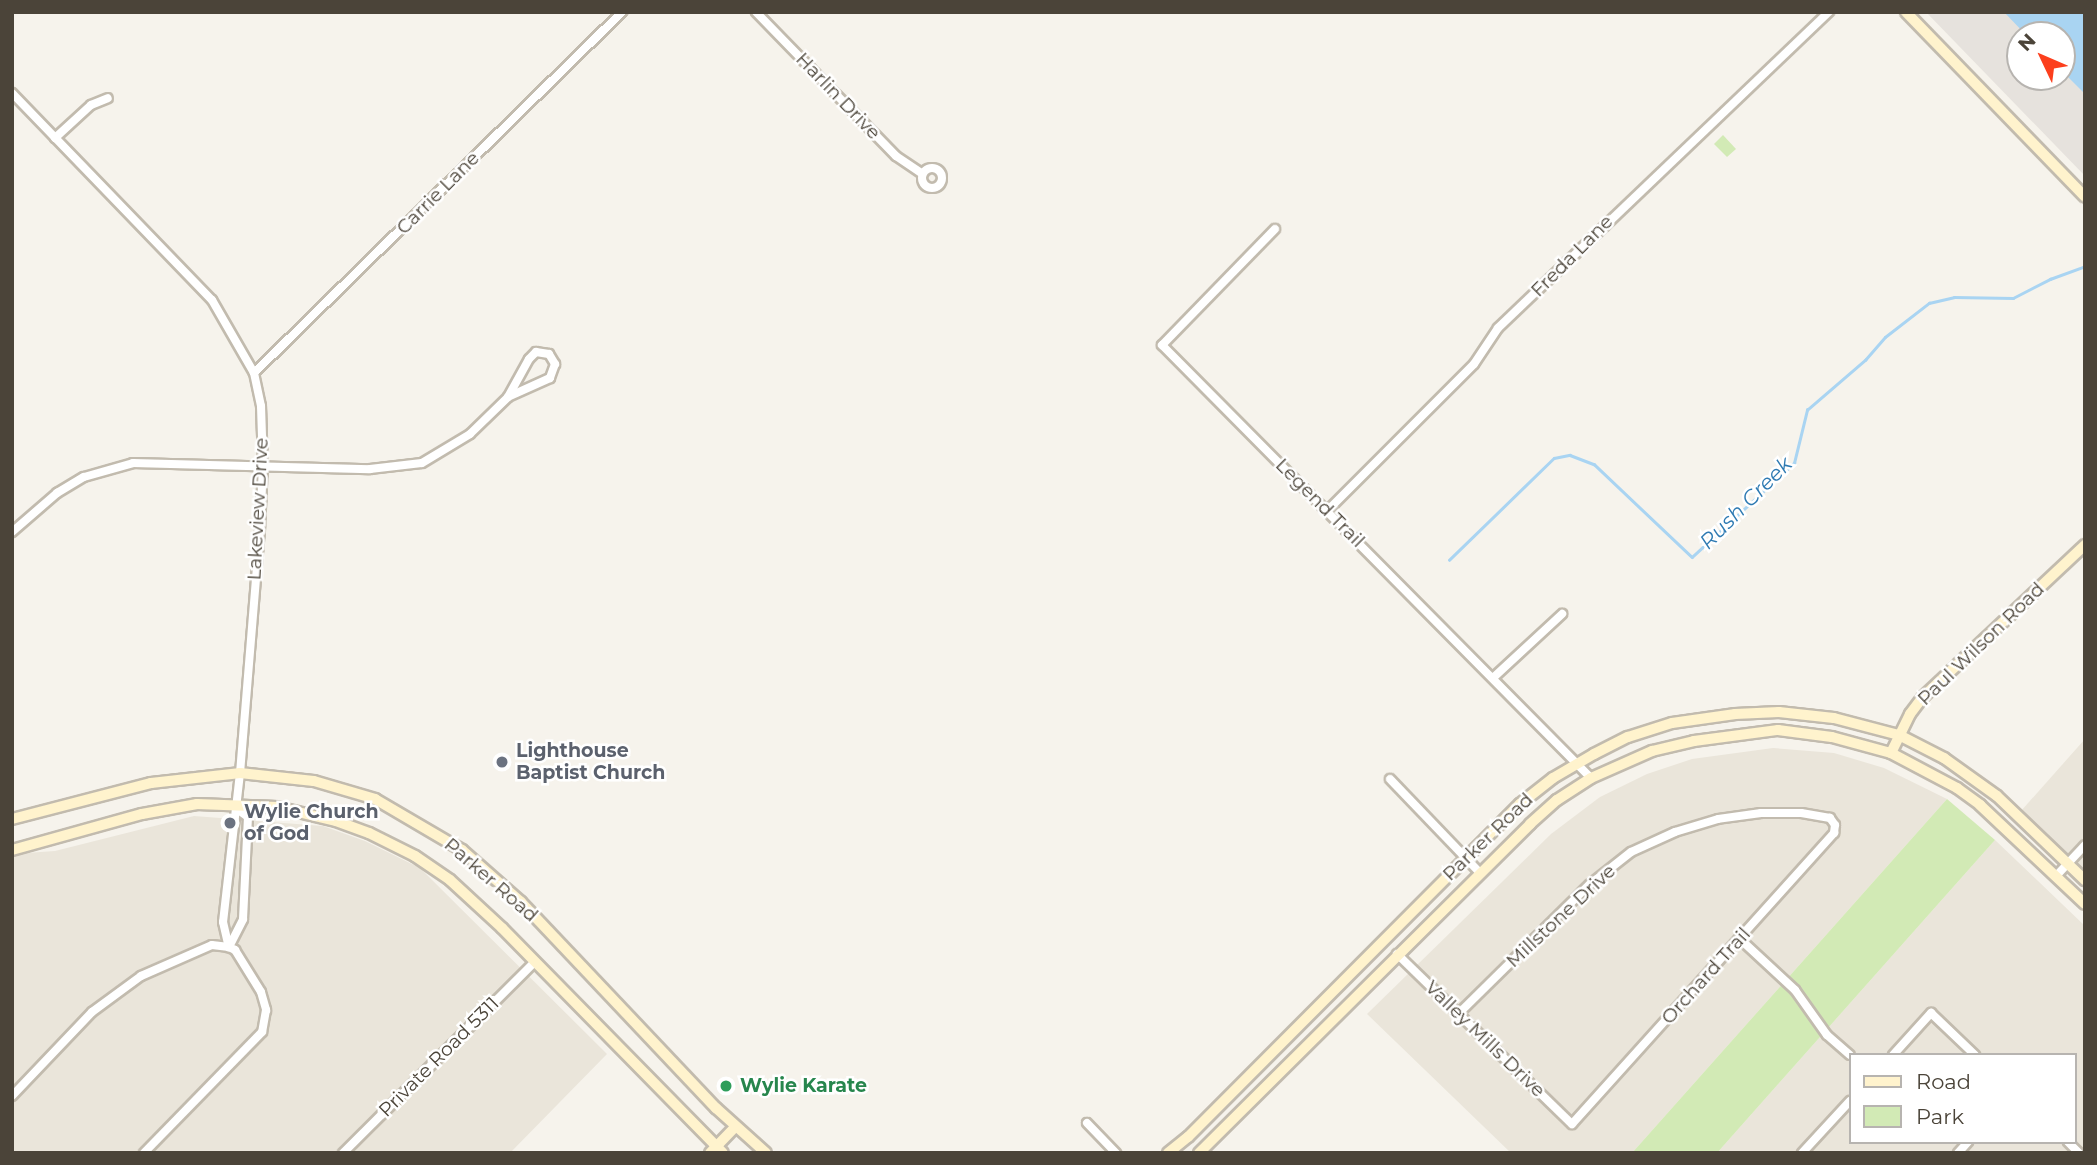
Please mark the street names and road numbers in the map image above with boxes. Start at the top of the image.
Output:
street label: Harlin Drive [791,48,885,144]
street label: Carrie Lane [392,147,484,239]
street label: Freda Lane [1526,210,1618,302]
street label: Lakeview Drive [243,437,273,581]
street label: Legend Trail [1271,454,1369,552]
street label: Paul Wilson Road [1913,578,2049,710]
street label: Parker Road [1438,788,1538,886]
street label: Parker Road [439,833,543,927]
street label: Millstone Drive [1502,860,1620,972]
street label: Orchard Trail [1657,923,1755,1029]
street label: Valley Mills Drive [1420,976,1550,1102]
street label: Private Road 5311 [374,992,504,1122]

